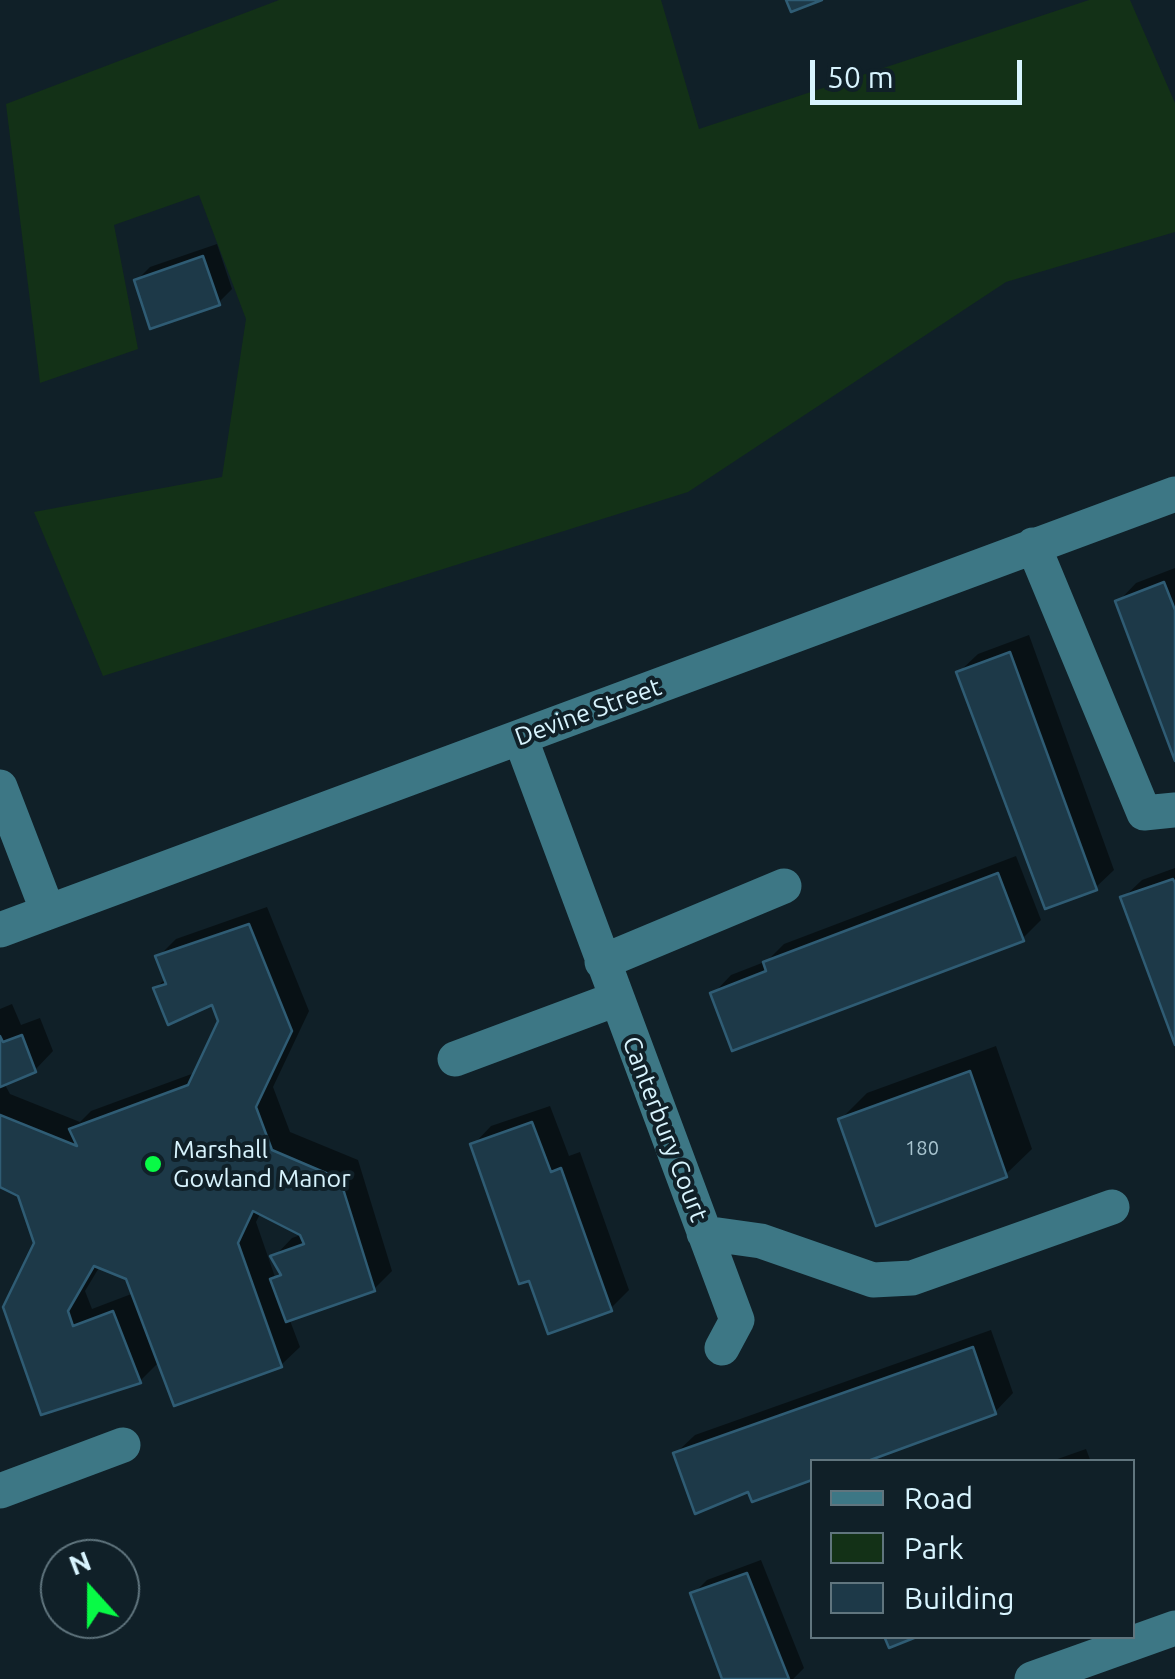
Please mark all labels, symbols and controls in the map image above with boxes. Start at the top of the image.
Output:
scale bar [815,40,1028,102]
text: 50 m [827,60,894,94]
street label: Devine Street [511,672,665,752]
street label: Canterbury Court [616,1032,714,1226]
place label: Marshall Gowland Manor [173,1135,351,1194]
house number: 180 [905,1136,939,1160]
marker: Marshall Gowland Manor [142,1153,164,1175]
legend [810,1459,1135,1639]
text: Road [904,1481,973,1515]
text: Park [904,1531,964,1565]
north arrow [40,1539,140,1639]
text: N [64,1544,95,1581]
text: Building [904,1581,1015,1615]

